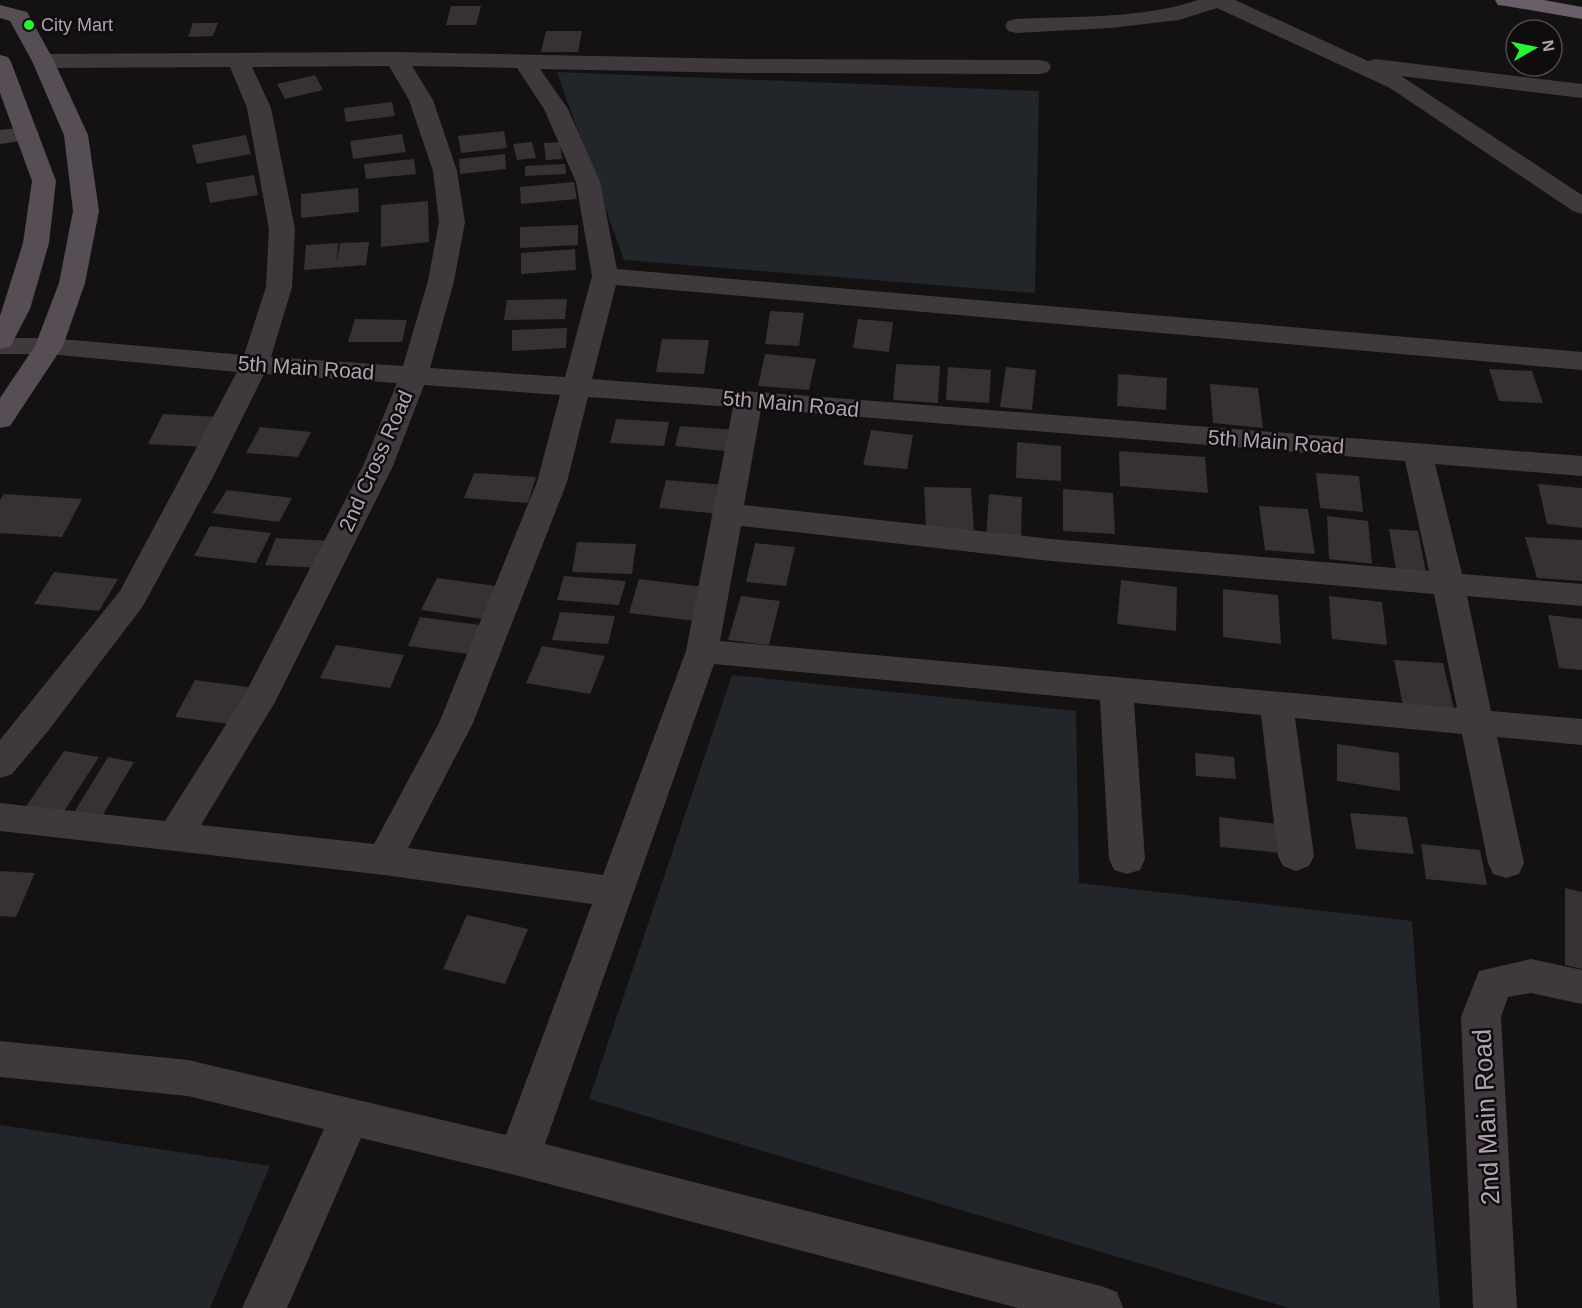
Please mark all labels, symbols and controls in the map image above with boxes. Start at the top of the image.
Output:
place label: City Mart [41,15,113,35]
marker: City Mart [22,18,36,32]
north arrow [1504,18,1564,78]
text: N [1539,39,1558,53]
street label: 5th Main Road [237,351,375,384]
street label: 5th Main Road [722,386,860,421]
street label: 2nd Cross Road [334,387,417,535]
street label: 5th Main Road [1207,425,1345,458]
street label: 2nd Main Road [1466,1028,1506,1206]

